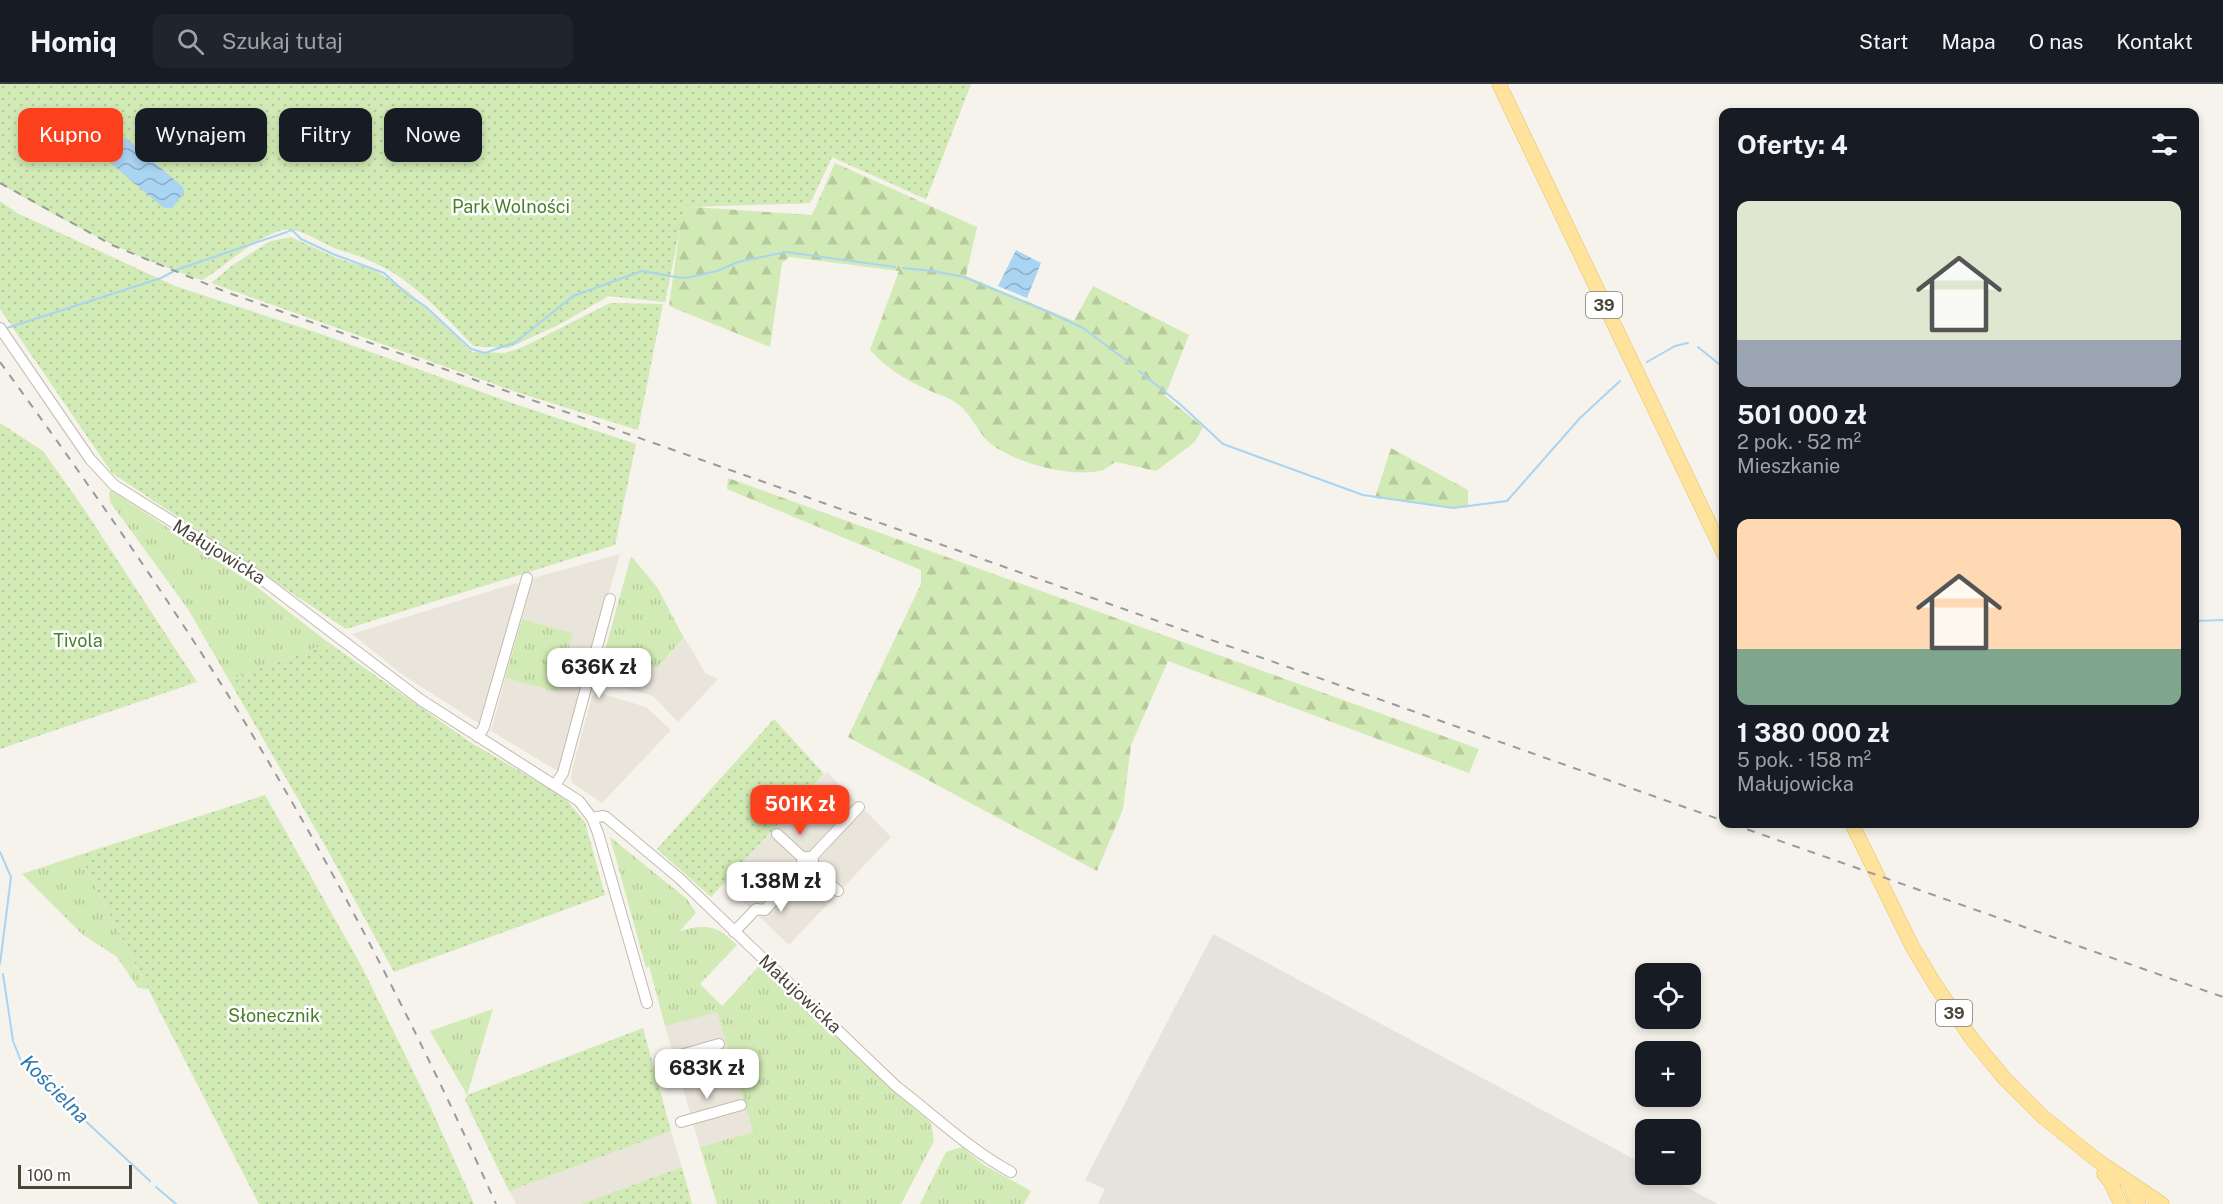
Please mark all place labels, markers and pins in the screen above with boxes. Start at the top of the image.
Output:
pin: 636K zł [544,648,654,699]
pin: 501K zł [745,785,855,836]
pin: 1.38M zł [719,862,843,913]
pin: 683K zł [652,1049,762,1100]

